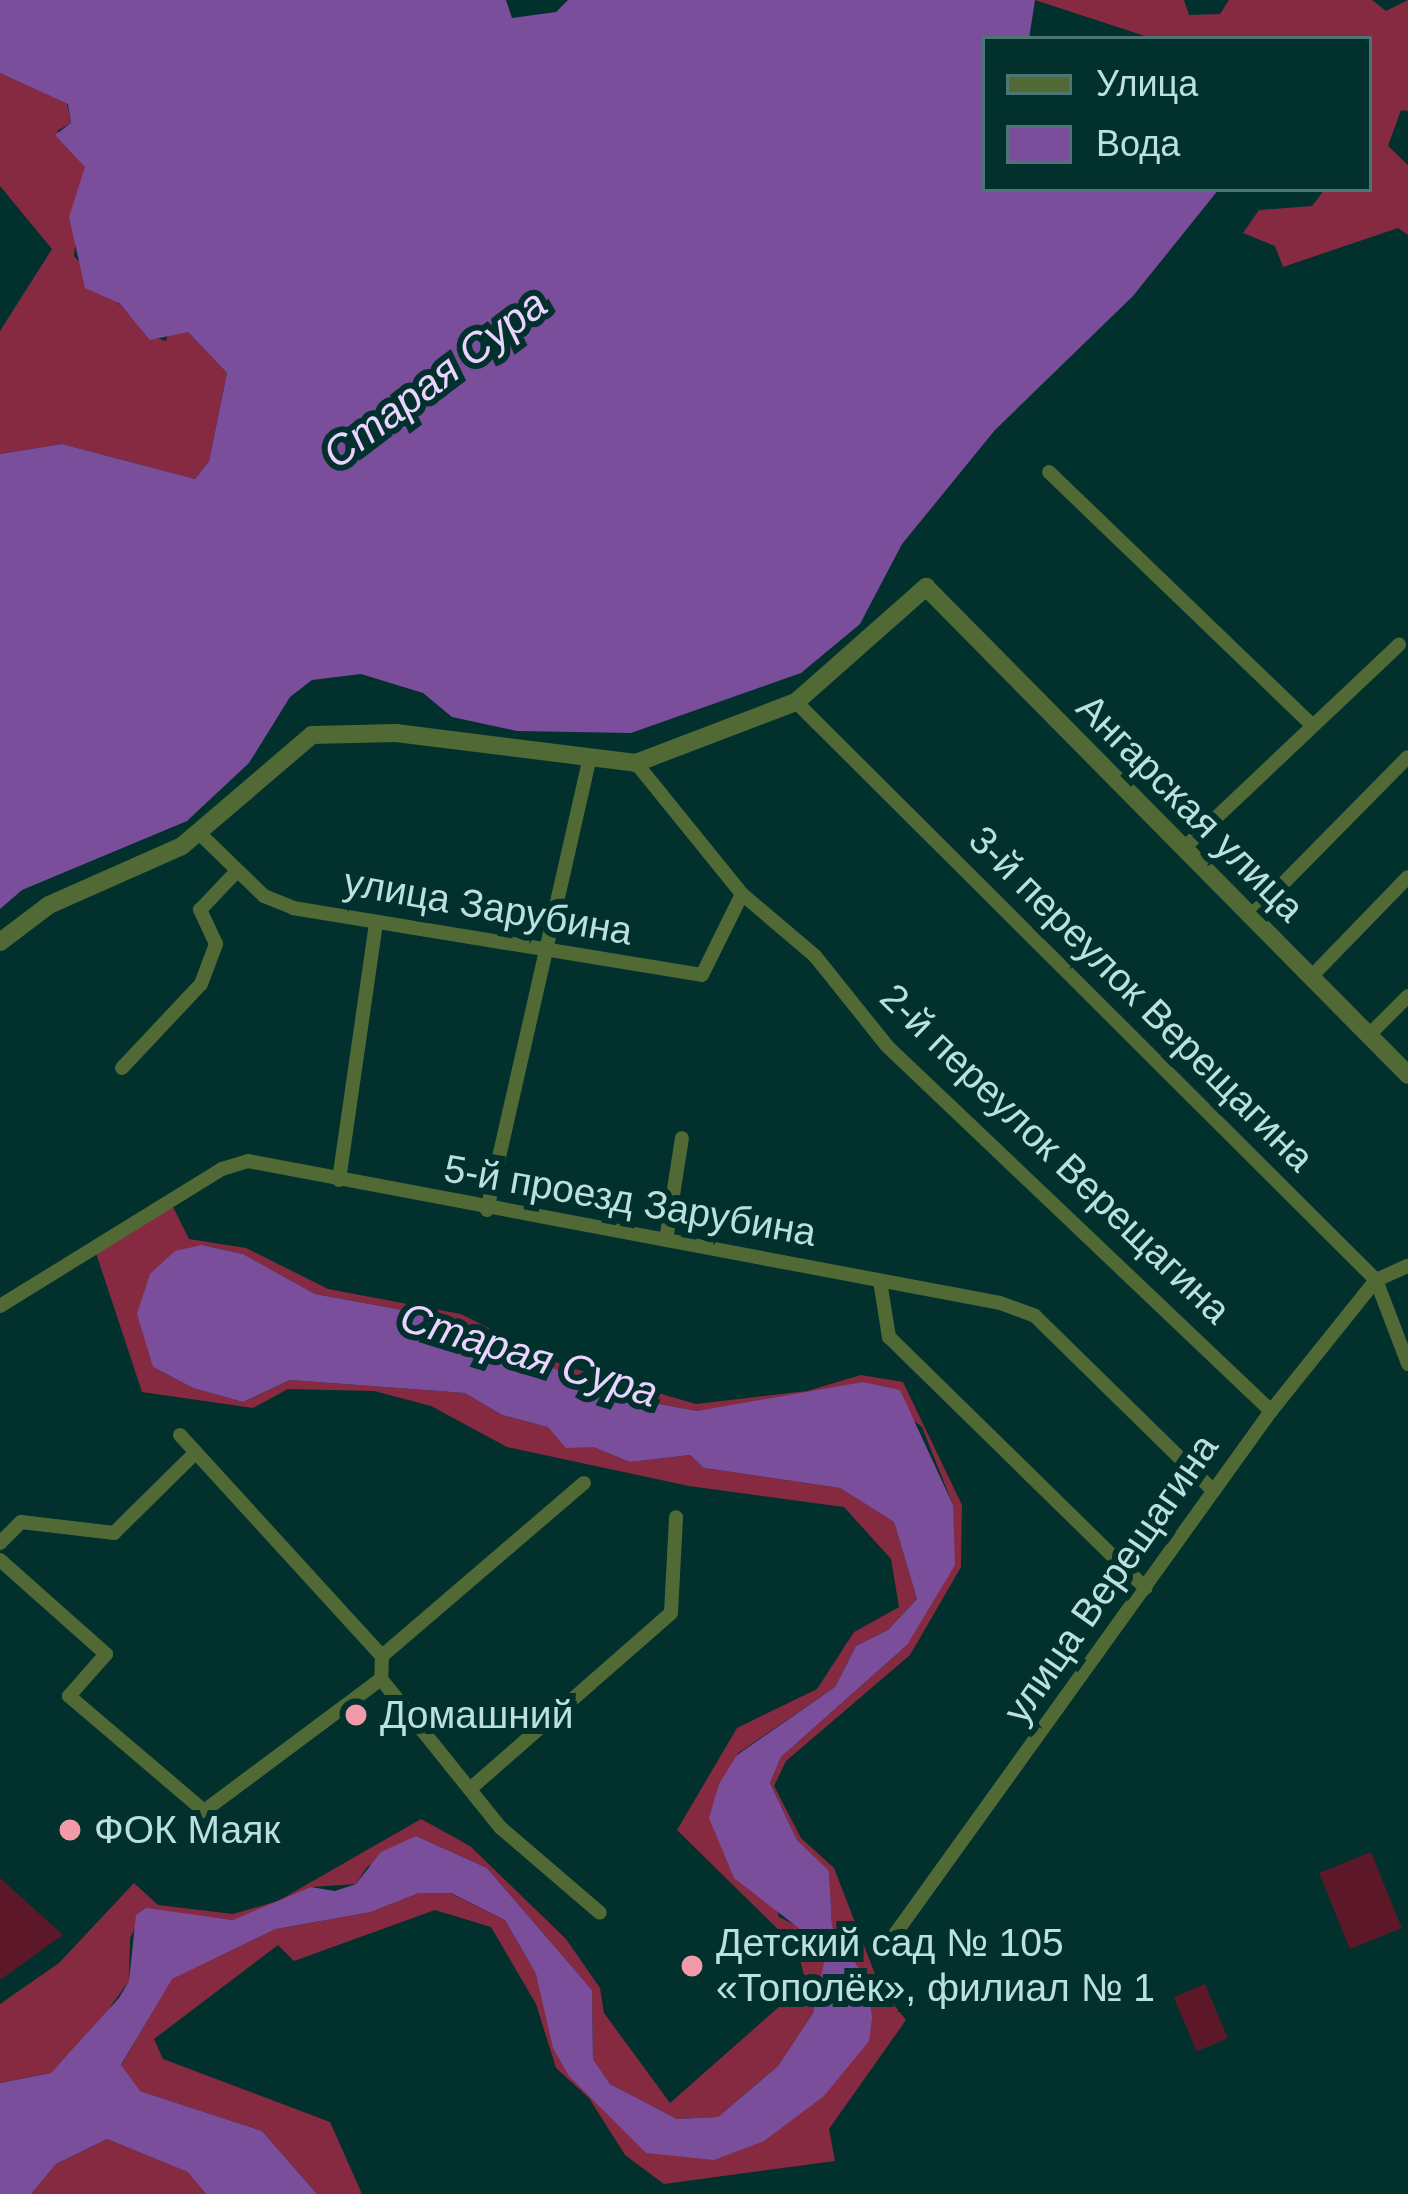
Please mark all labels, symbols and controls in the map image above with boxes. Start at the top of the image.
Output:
legend [982,36,1372,192]
text: Улица [1096,63,1198,104]
text: Вода [1096,123,1180,164]
water label: Старая Сура [313,279,557,479]
street label: Ангарская улица [1066,684,1314,932]
street label: 3-й переулок Верещагина [959,817,1323,1181]
street label: улица Зарубина [340,859,636,955]
street label: 2-й переулок Верещагина [870,974,1240,1334]
street label: 5-й проезд Зарубина [440,1145,820,1257]
water label: Старая Сура [394,1292,664,1418]
street label: улица Верещагина [994,1425,1228,1733]
place label: Домашний [380,1692,573,1738]
marker: Домашний [343,1702,369,1728]
place label: ФОК Маяк [94,1807,280,1853]
marker: ФОК Маяк [57,1817,83,1843]
place label: Детский сад № 105 «Тополёк», филиал № 1 [716,1921,1155,2012]
marker: Детский сад № 105 «Тополёк», филиал № 1 [679,1953,705,1979]

